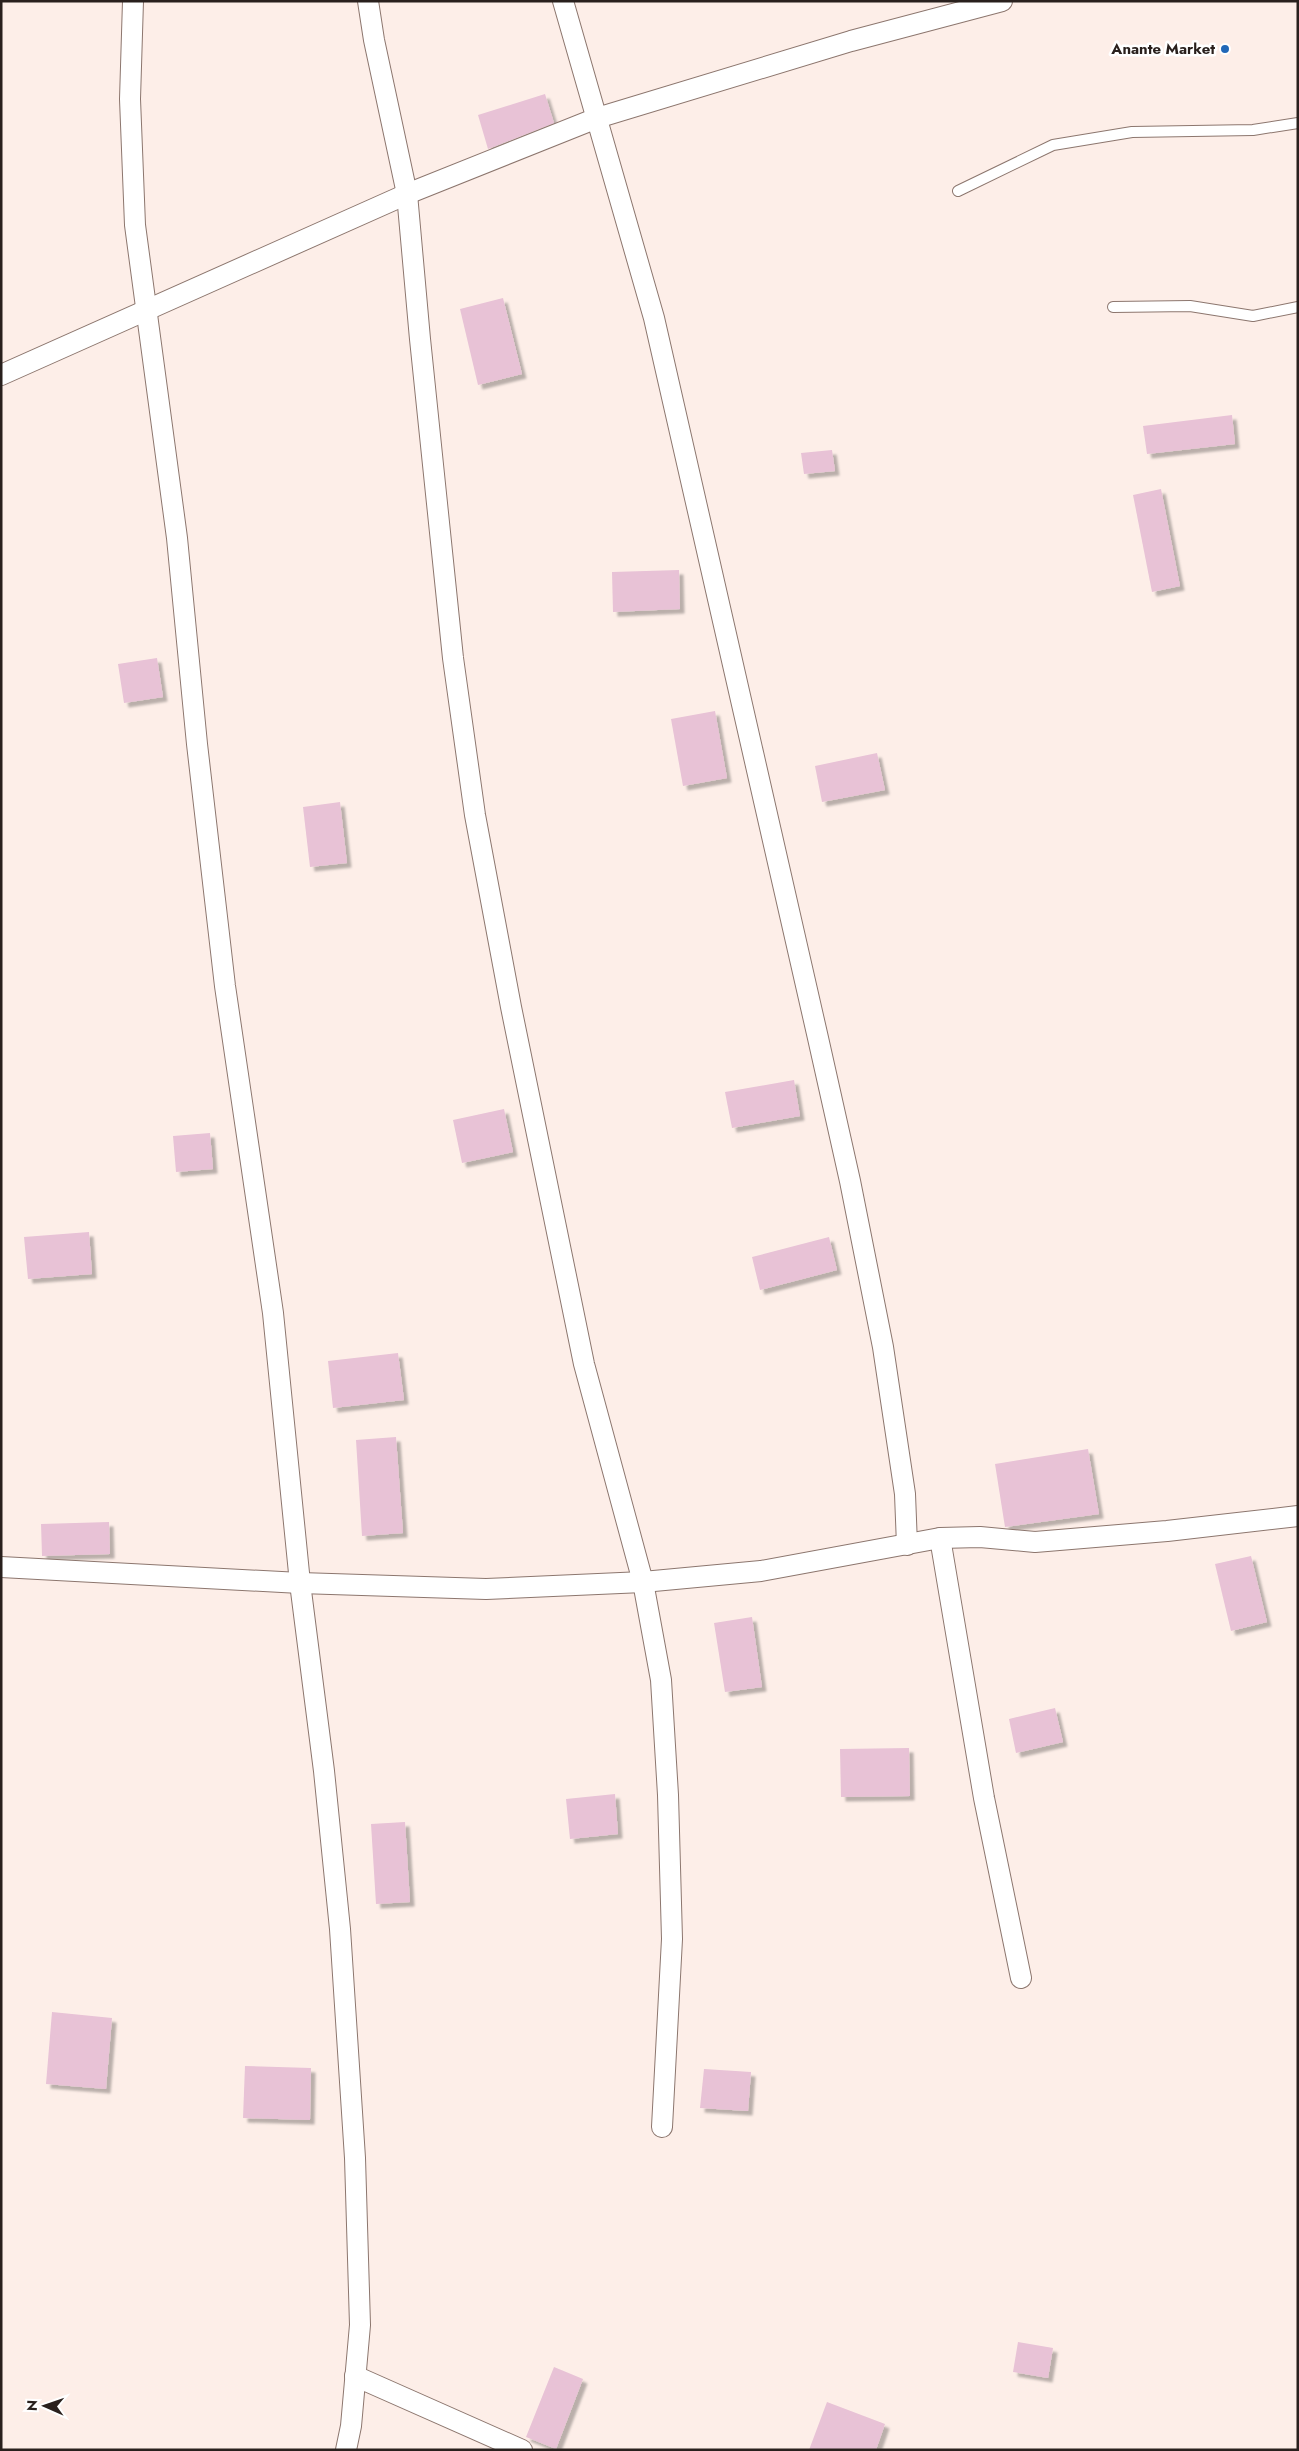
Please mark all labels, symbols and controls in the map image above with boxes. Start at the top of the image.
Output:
place label: Anante Market [1110,38,1215,60]
marker: Anante Market [1219,43,1231,55]
north arrow [20,2381,70,2431]
text: N [22,2400,42,2411]

